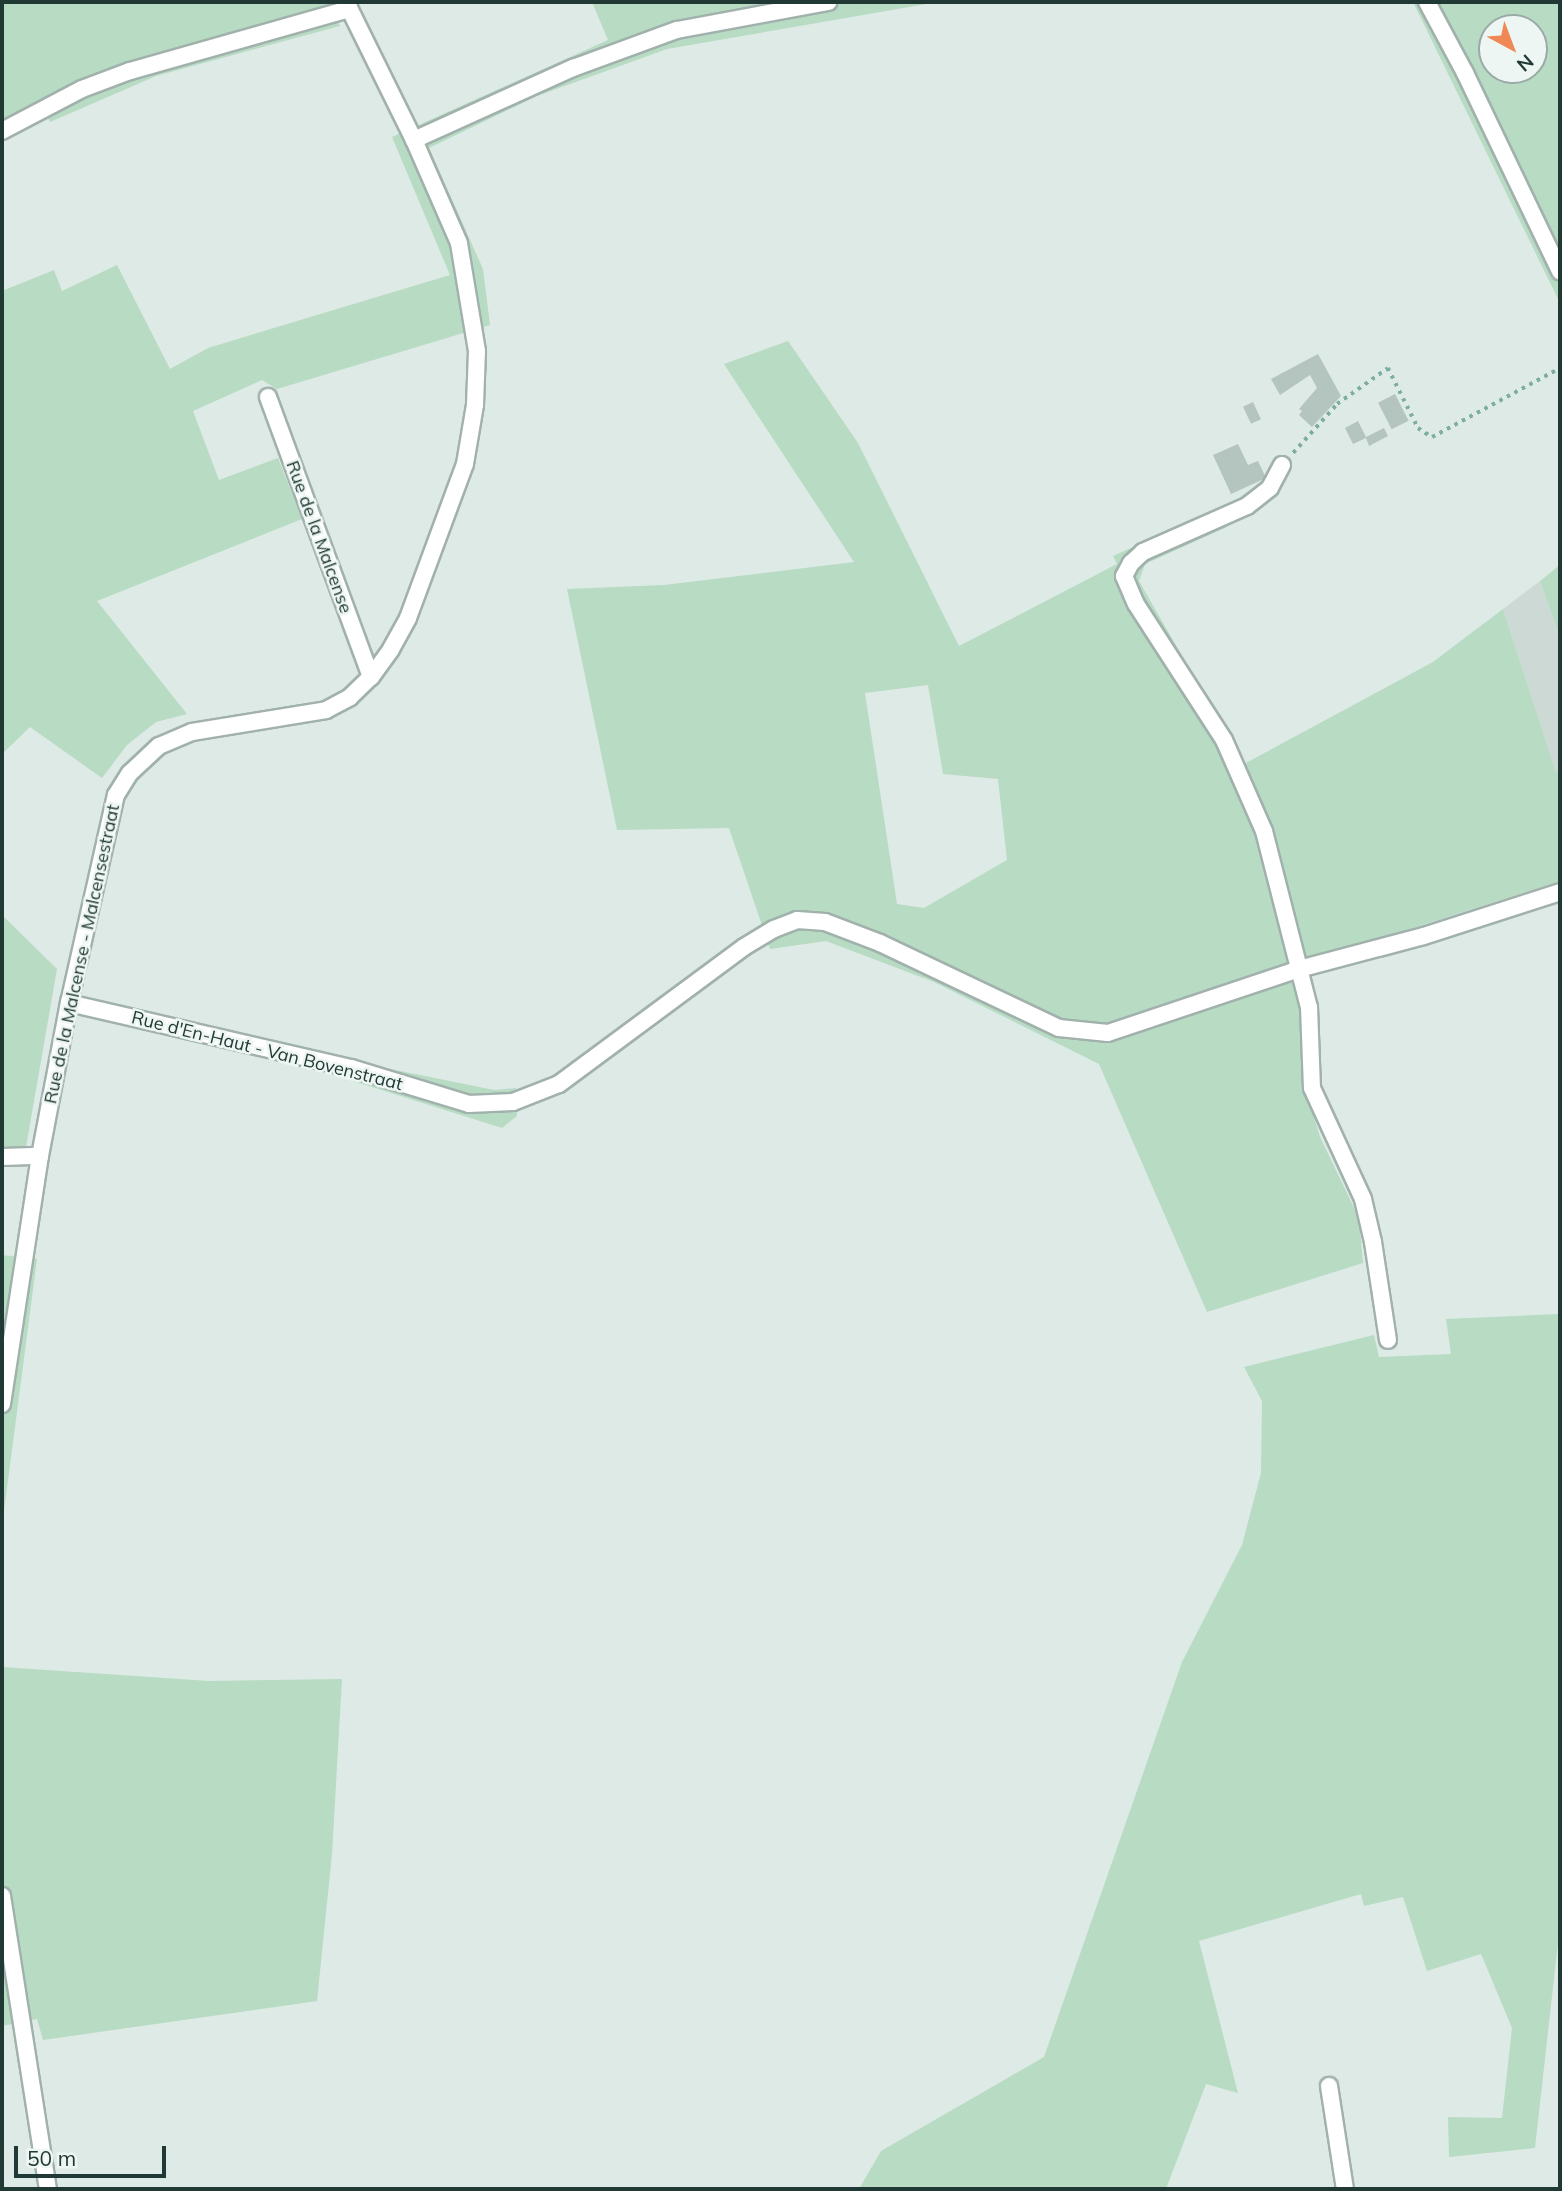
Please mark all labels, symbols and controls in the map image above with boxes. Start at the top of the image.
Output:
north arrow [1478,14,1548,84]
text: N [1512,50,1539,77]
street label: Rue de la Malcense [281,458,357,616]
street label: Rue de la Malcense - Malcensestraat [40,802,124,1106]
street label: Rue d'En-Haut - Van Bovenstraat [129,1007,405,1095]
scale bar [18,2132,170,2176]
text: 50 m [27,2145,76,2171]

